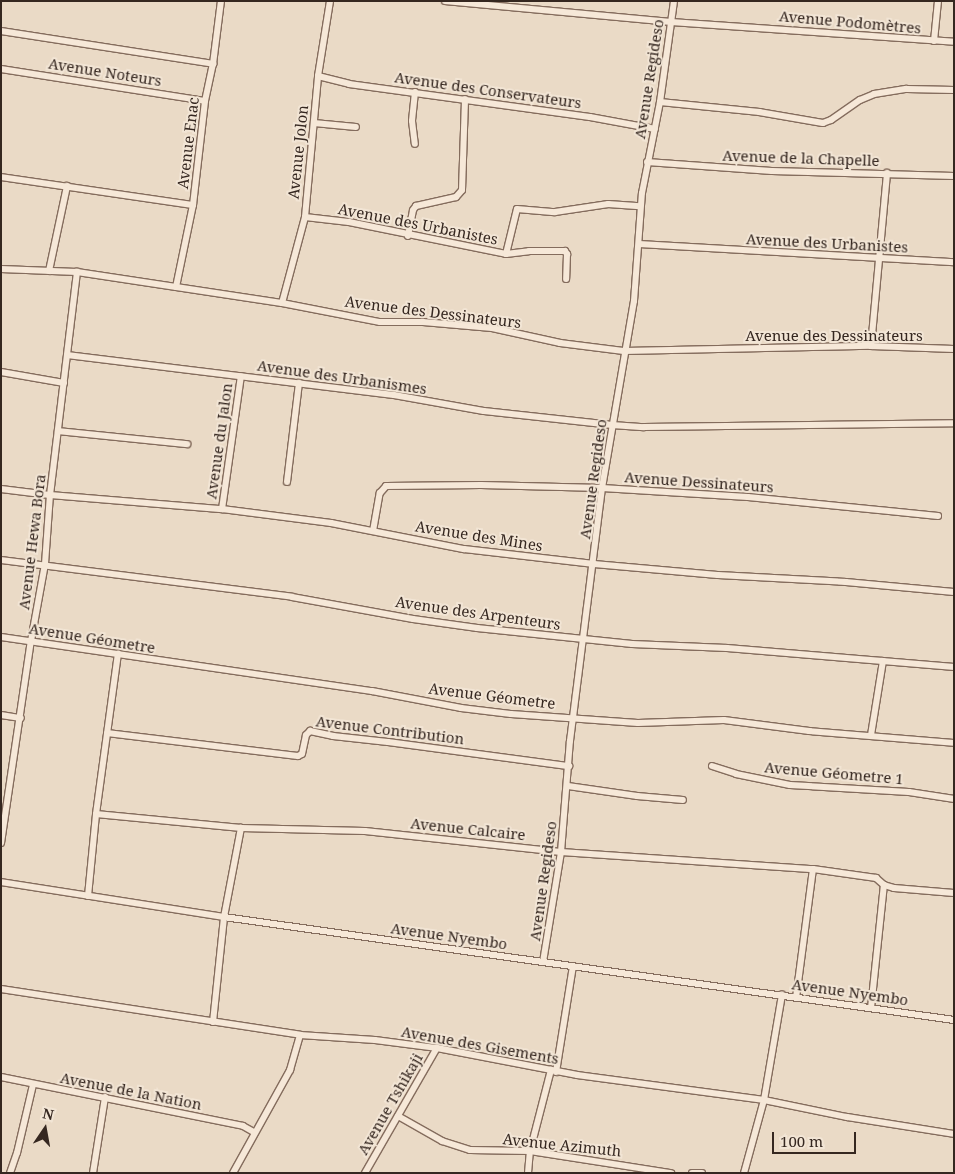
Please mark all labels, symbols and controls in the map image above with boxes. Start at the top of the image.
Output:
street label: Avenue Podomètres [778,7,922,37]
street label: Avenue Regideso [631,18,667,140]
street label: Avenue Noteurs [47,54,163,90]
street label: Avenue des Conservateurs [393,68,583,112]
street label: Avenue Enac [173,96,203,190]
street label: Avenue Jolon [284,104,312,200]
street label: Avenue de la Chapelle [722,146,880,170]
street label: Avenue des Urbanistes [337,200,499,248]
street label: Avenue des Urbanistes [746,230,908,256]
street label: Avenue des Dessinateurs [344,292,522,332]
street label: Avenue des Dessinateurs [745,327,923,345]
street label: Avenue des Urbanismes [256,356,428,398]
street label: Avenue du Jalon [202,382,236,500]
street label: Avenue Regideso [576,418,610,540]
street label: Avenue Dessinateurs [624,468,774,496]
street label: Avenue Hewa Bora [15,473,49,611]
street label: Avenue des Mines [414,517,544,555]
street label: Avenue des Arpenteurs [394,592,562,634]
street label: Avenue Géometre [28,619,156,657]
street label: Avenue Géometre [428,679,556,713]
street label: Avenue Contribution [315,712,465,748]
street label: Avenue Géometre 1 [764,758,904,788]
street label: Avenue Calcaire [410,814,526,844]
street label: Avenue Regideso [526,820,560,942]
street label: Avenue Nyembo [390,919,508,953]
street label: Avenue Nyembo [791,975,909,1009]
street label: Avenue des Gisements [400,1022,560,1068]
street label: Avenue Tshikaji [354,1050,426,1158]
street label: Avenue de la Nation [59,1068,203,1114]
text: N [41,1103,56,1124]
north arrow [20,1104,70,1154]
scale bar [775,1122,859,1154]
street label: Avenue Azimuth [502,1130,622,1160]
text: 100 m [780,1131,823,1151]

